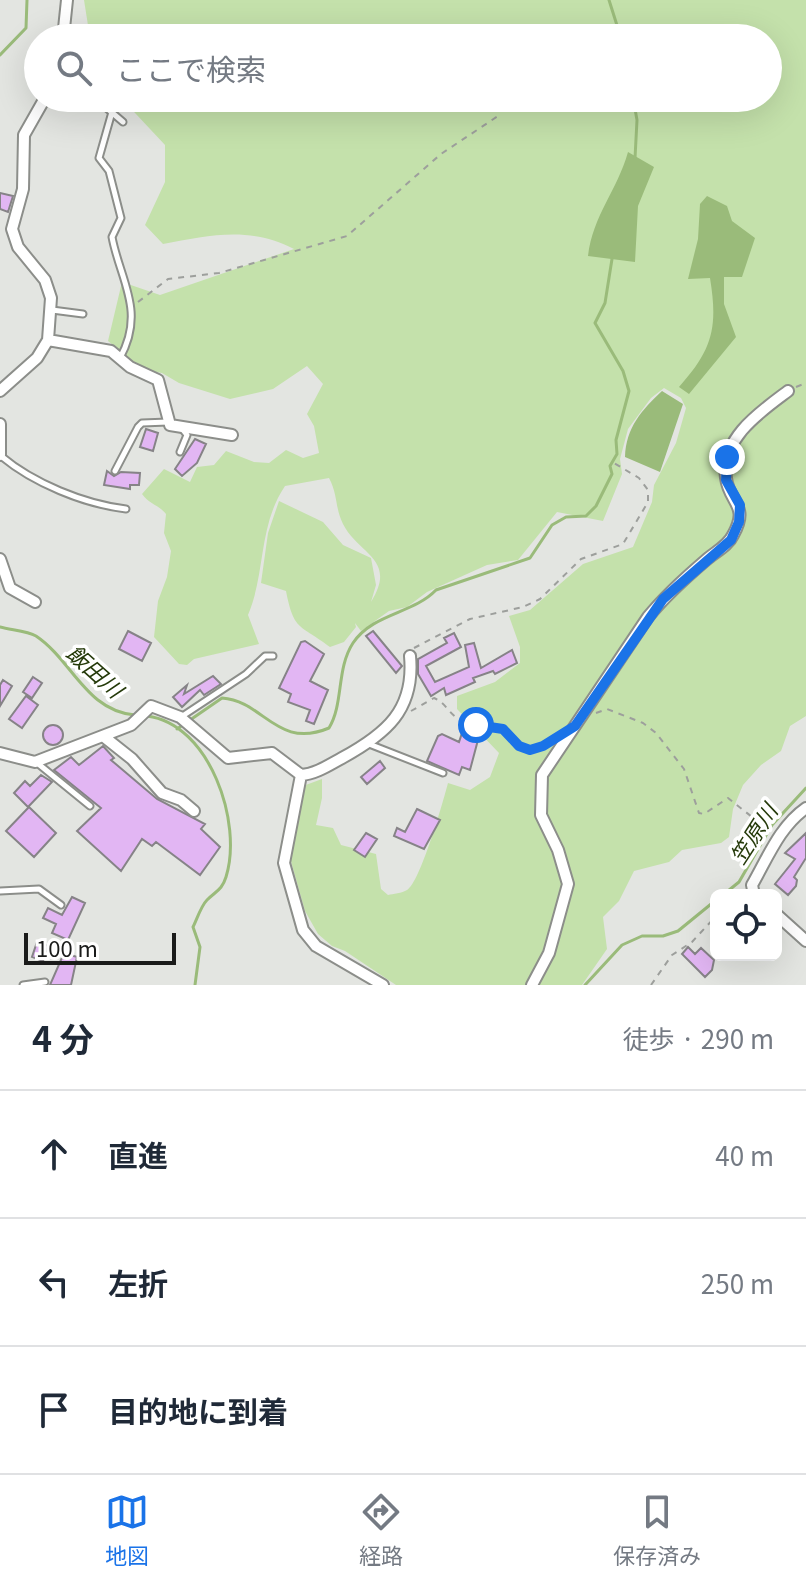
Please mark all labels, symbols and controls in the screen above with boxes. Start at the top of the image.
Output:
search box [24,24,782,112]
icon: search [52,46,96,90]
text: ここで検索 [116,46,266,90]
route end [709,439,745,475]
water label: 飯田川 [61,636,133,705]
route start [458,707,494,743]
water label: 笠原川 [721,795,784,869]
map controls [710,889,782,961]
button: locate [710,889,782,961]
scale bar [24,929,176,965]
text: 100 m [36,931,98,963]
text: 4 分 [32,1013,94,1062]
text: 徒歩 · 290 m [623,1019,774,1056]
icon: ahead [32,1132,76,1176]
text: 直進 [108,1132,168,1176]
text: 40 m [715,1136,774,1173]
icon: left [32,1260,76,1304]
text: 左折 [108,1260,168,1304]
text: 250 m [701,1264,774,1301]
icon: arrive [32,1388,76,1432]
text: 目的地に到着 [108,1388,288,1432]
tab: 地図 [105,1490,149,1570]
tab: 経路 [359,1490,403,1570]
tab: 保存済み [613,1490,701,1570]

